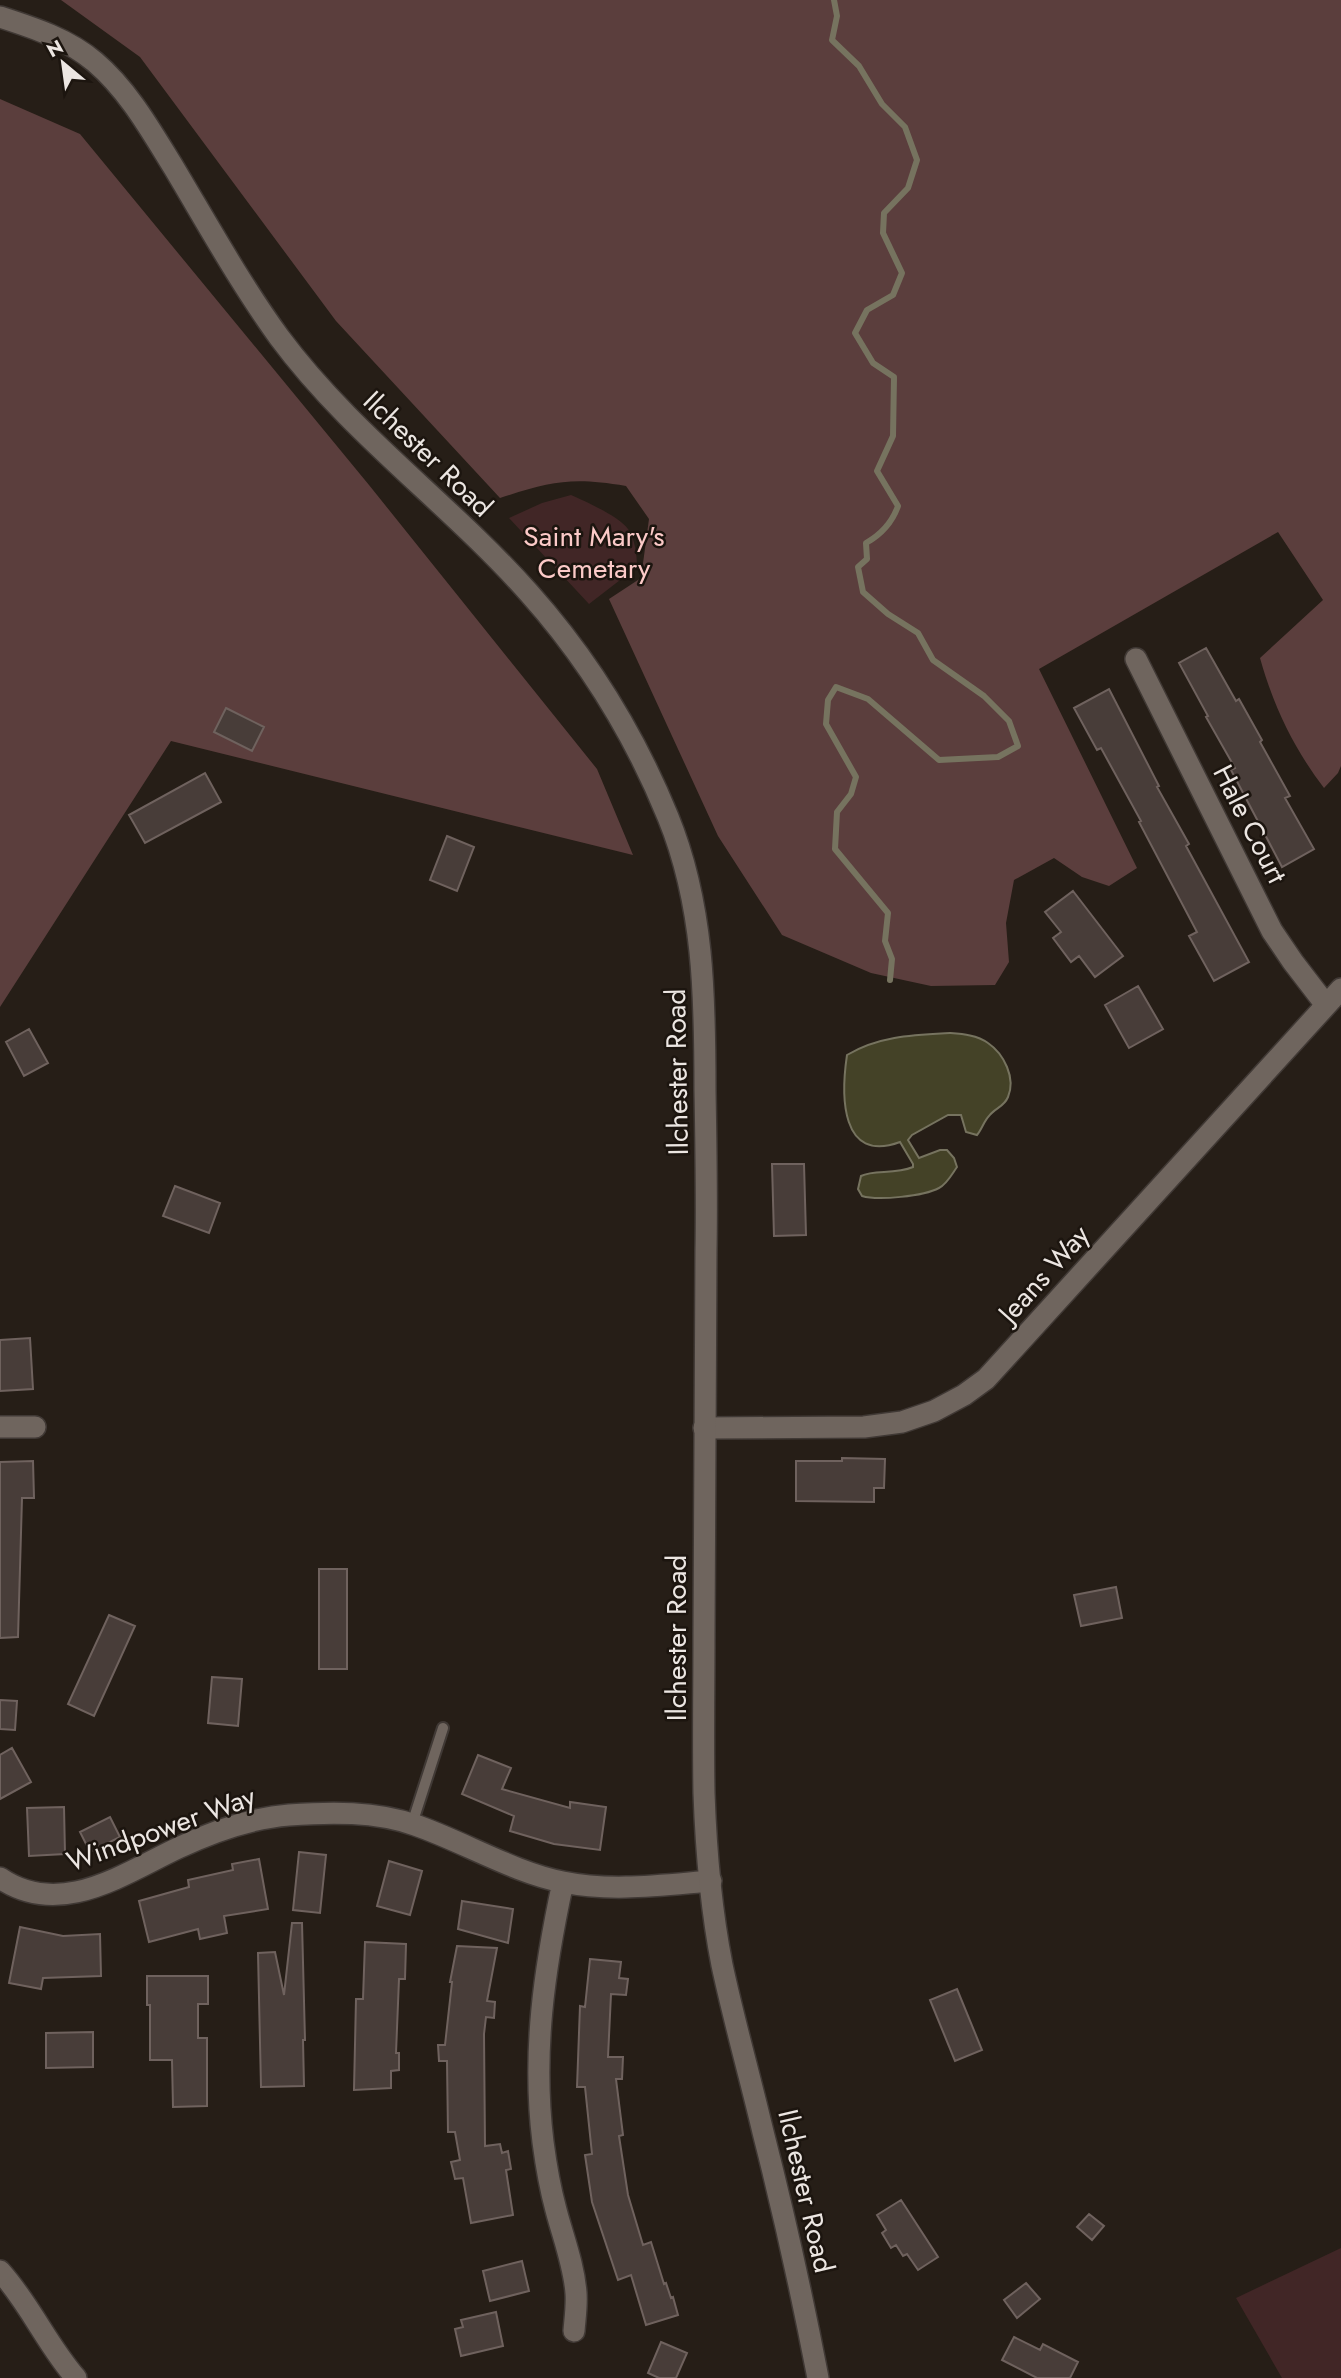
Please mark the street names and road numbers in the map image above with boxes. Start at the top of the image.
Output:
street label: Ilchester Road [354,381,502,527]
street label: Hale Court [1203,758,1298,891]
street label: Ilchester Road [655,988,699,1156]
street label: Jeans Way [986,1215,1100,1335]
street label: Ilchester Road [656,1555,697,1721]
street label: Windpower Way [61,1776,262,1882]
street label: Ilchester Road [767,2105,845,2277]

